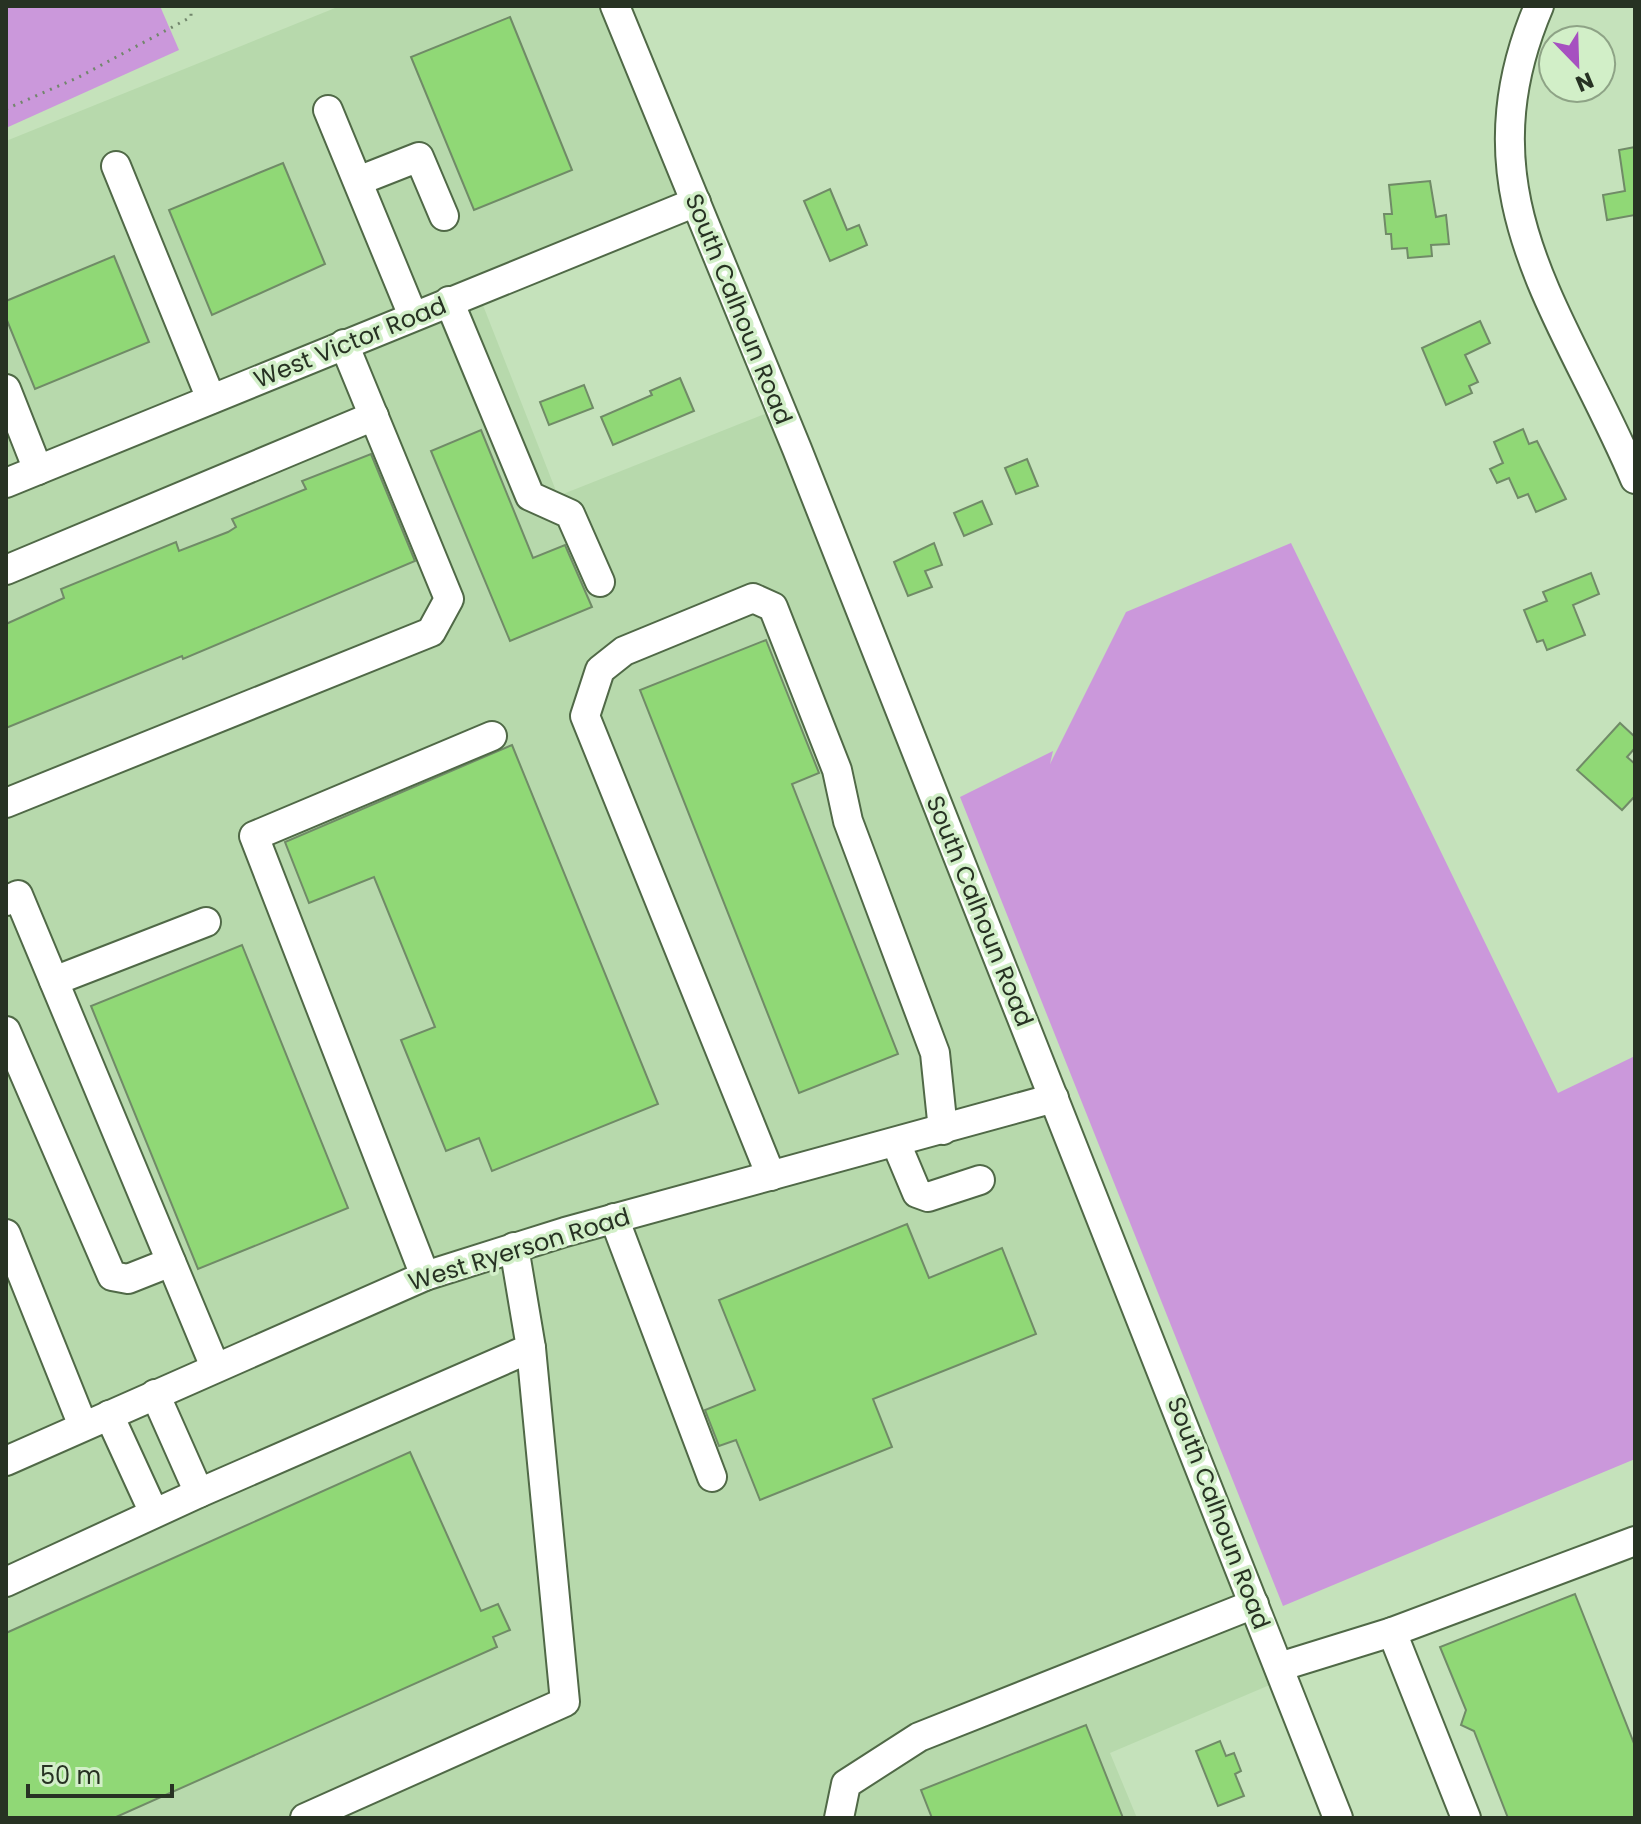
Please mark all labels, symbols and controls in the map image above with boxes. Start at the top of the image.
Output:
north arrow [1537,24,1617,104]
text: N [1571,64,1598,99]
street label: South Calhoun Road [678,189,800,429]
street label: West Victor Road [249,288,451,396]
street label: South Calhoun Road [919,791,1041,1031]
street label: West Ryerson Road [404,1200,634,1298]
street label: South Calhoun Road [1159,1392,1279,1634]
scale bar [28,1748,172,1798]
text: 50 m [40,1759,101,1792]

